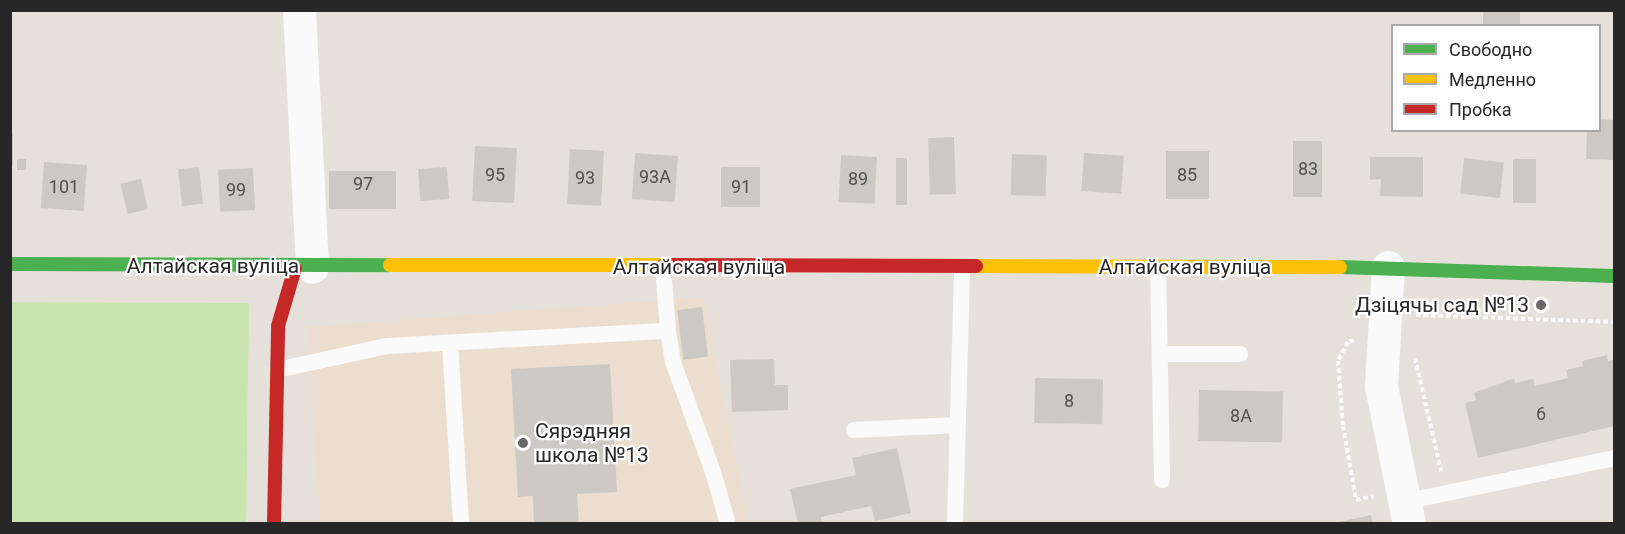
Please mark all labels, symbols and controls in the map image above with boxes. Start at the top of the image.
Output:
legend [1391,24,1601,132]
text: Свободно [1449,39,1532,60]
text: Медленно [1449,69,1536,90]
text: Пробка [1449,99,1512,120]
house number: 83 [1298,158,1318,180]
house number: 95 [485,164,505,186]
house number: 85 [1177,164,1197,186]
house number: 93А [639,166,671,188]
house number: 93 [575,167,595,189]
house number: 89 [848,168,868,190]
house number: 97 [353,173,373,195]
house number: 101 [49,176,79,198]
house number: 91 [731,176,751,198]
house number: 99 [226,179,246,201]
street label: Алтайская вуліца [127,253,299,279]
street label: Алтайская вуліца [613,254,785,280]
street label: Алтайская вуліца [1099,254,1271,280]
place label: Дзіцячы сад №13 [1355,292,1529,318]
marker: Дзіцячы сад №13 [1534,298,1548,312]
house number: 8 [1064,390,1074,412]
house number: 6 [1536,403,1546,425]
house number: 8А [1230,405,1252,427]
place label: Сярэдняя школа №13 [535,418,649,468]
marker: Сярэдняя школа №13 [516,436,530,450]

